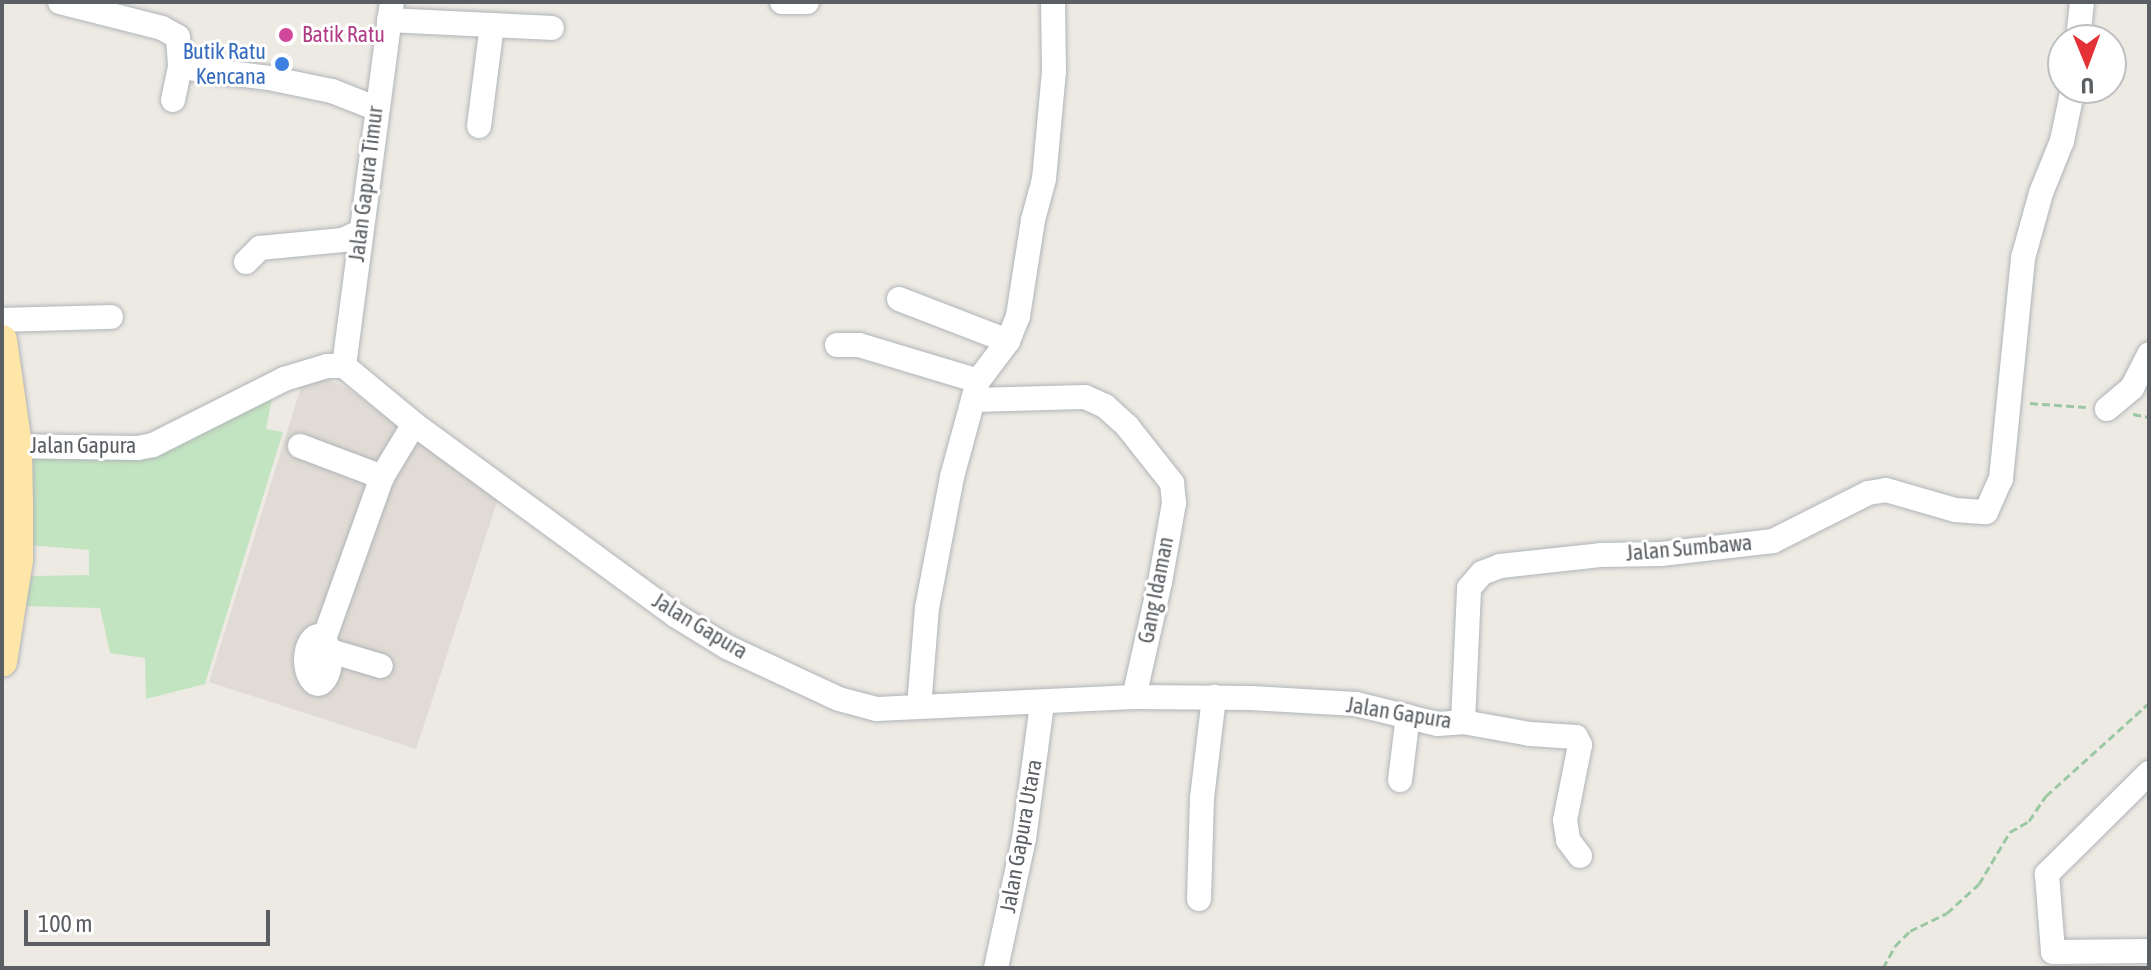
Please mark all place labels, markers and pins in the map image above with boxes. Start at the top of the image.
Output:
place label: Batik Ratu [302,22,385,48]
marker: Batik Ratu [277,26,295,44]
place label: Butik Ratu Kencana [183,38,266,90]
marker: Butik Ratu Kencana [273,55,291,73]

